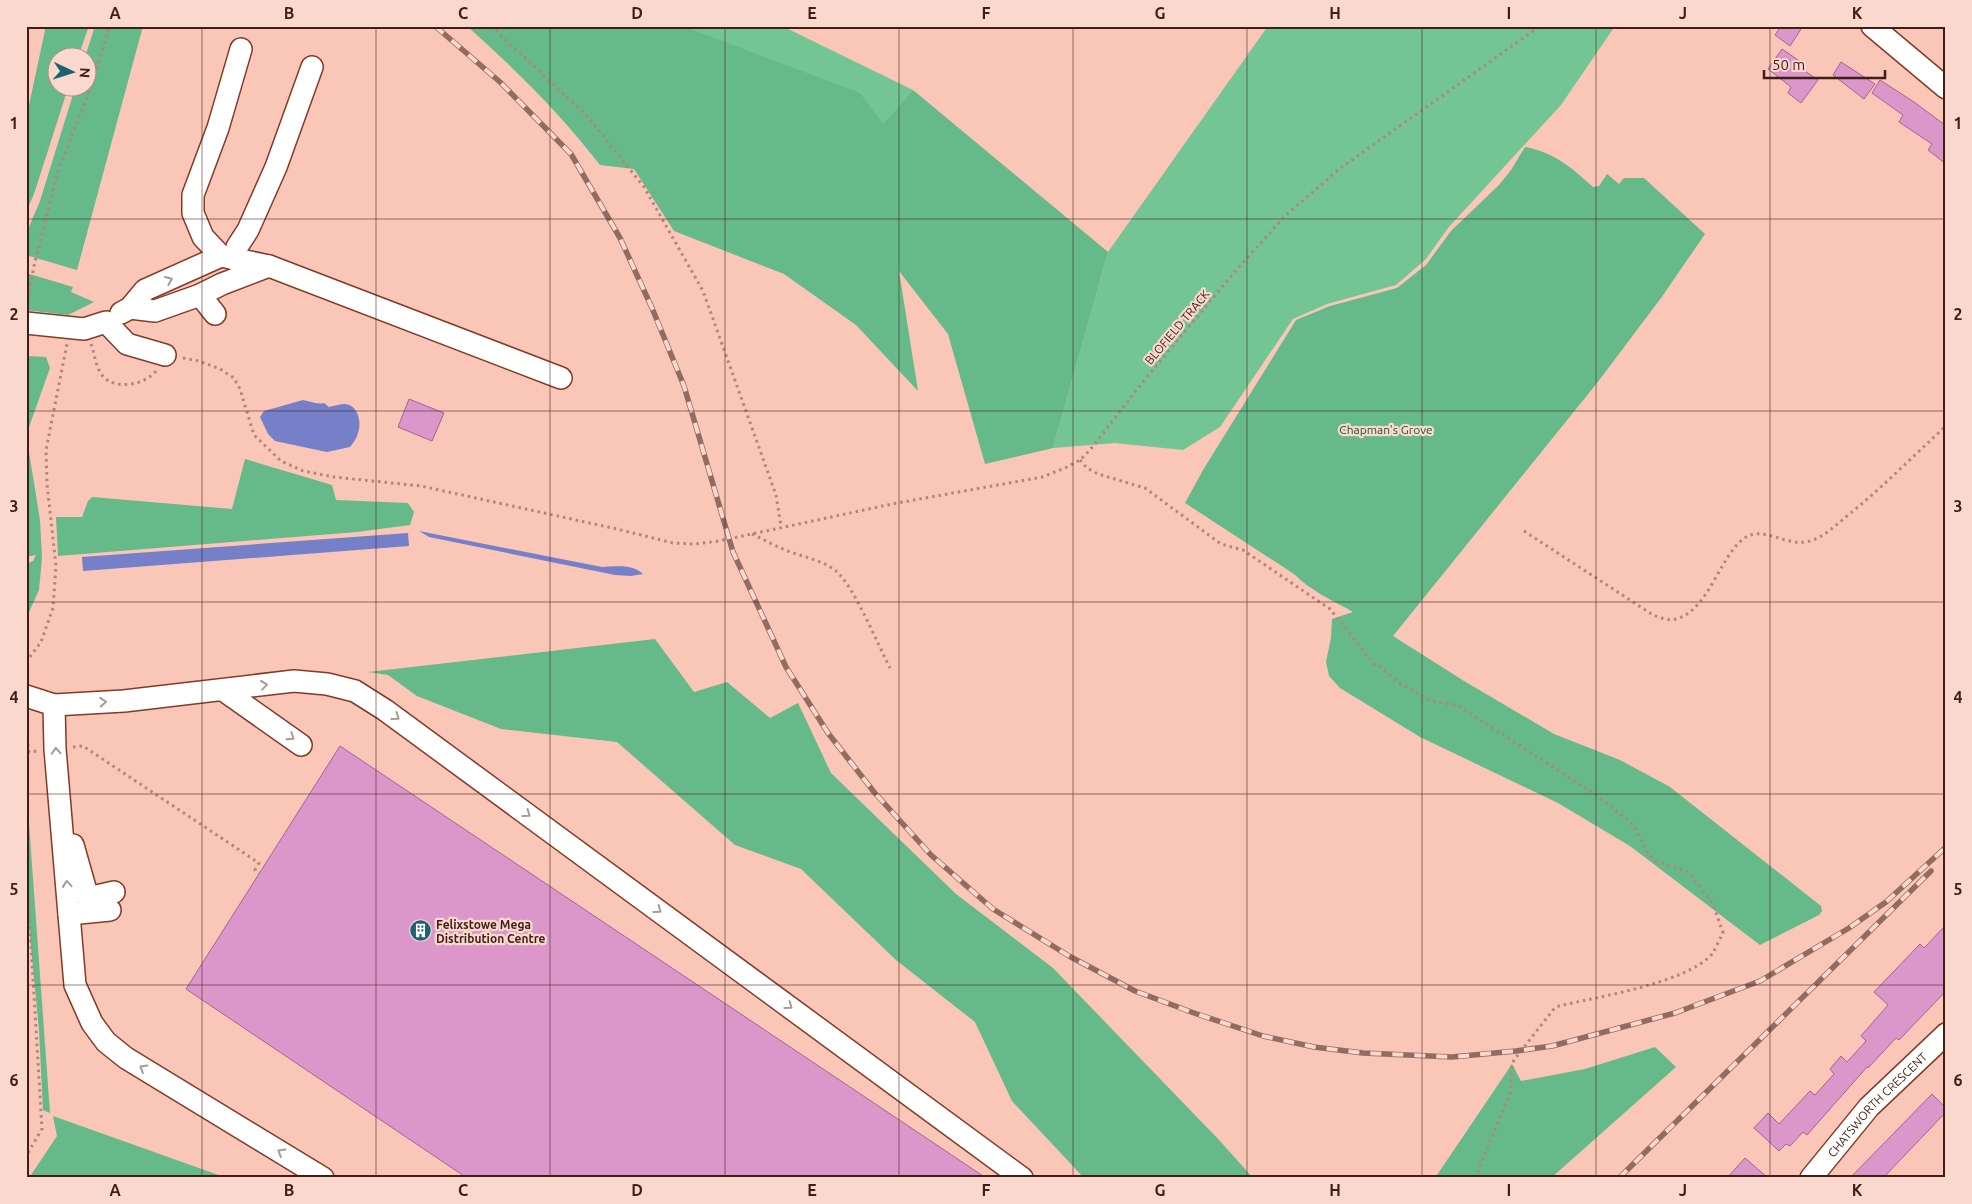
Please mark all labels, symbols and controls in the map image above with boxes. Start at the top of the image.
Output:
text: A [109,4,121,22]
text: B [284,4,294,22]
text: C [458,4,468,22]
text: D [631,4,643,22]
text: E [807,4,817,22]
text: F [982,4,991,22]
text: G [1154,4,1166,22]
text: H [1329,4,1341,22]
text: I [1507,4,1511,22]
text: J [1679,4,1687,22]
text: K [1852,4,1863,22]
north arrow [48,48,98,98]
scale bar [1764,48,1886,80]
text: 50 m [1772,56,1805,73]
text: N [77,67,93,79]
text: 1 [9,114,19,132]
text: 1 [1953,114,1963,132]
one-way arrow [164,275,173,286]
street label: BLOFIELD TRACK [1142,287,1212,367]
text: 2 [9,305,19,323]
text: 2 [1953,305,1963,323]
park label: Chapman's Grove [1339,423,1433,436]
text: 3 [9,497,19,515]
text: 3 [1953,497,1963,515]
one-way arrow [261,680,269,691]
text: 4 [9,688,19,706]
text: 4 [1953,688,1963,706]
one-way arrow [99,697,107,708]
one-way arrow [390,712,399,720]
one-way arrow [285,731,294,740]
one-way arrow [50,747,61,755]
one-way arrow [521,808,530,816]
one-way arrow [61,879,72,887]
text: 5 [9,880,19,898]
text: 5 [1953,880,1963,898]
one-way arrow [652,904,662,913]
place label: Felixstowe Mega Distribution Centre [436,918,545,945]
building icon: Felixstowe Mega Distribution Centre [408,919,432,943]
one-way arrow [783,1000,793,1009]
street label: CHATSWORTH CRESCENT [1825,1049,1929,1159]
one-way arrow [139,1064,148,1074]
text: 6 [9,1071,19,1089]
text: 6 [1953,1071,1963,1089]
one-way arrow [278,1149,287,1159]
text: A [109,1181,121,1199]
text: B [284,1181,294,1199]
text: C [458,1181,468,1199]
text: D [631,1181,643,1199]
text: E [807,1181,817,1199]
text: F [982,1181,991,1199]
text: G [1154,1181,1166,1199]
text: H [1329,1181,1341,1199]
text: I [1507,1181,1511,1199]
text: J [1679,1181,1687,1199]
text: K [1852,1181,1863,1199]

